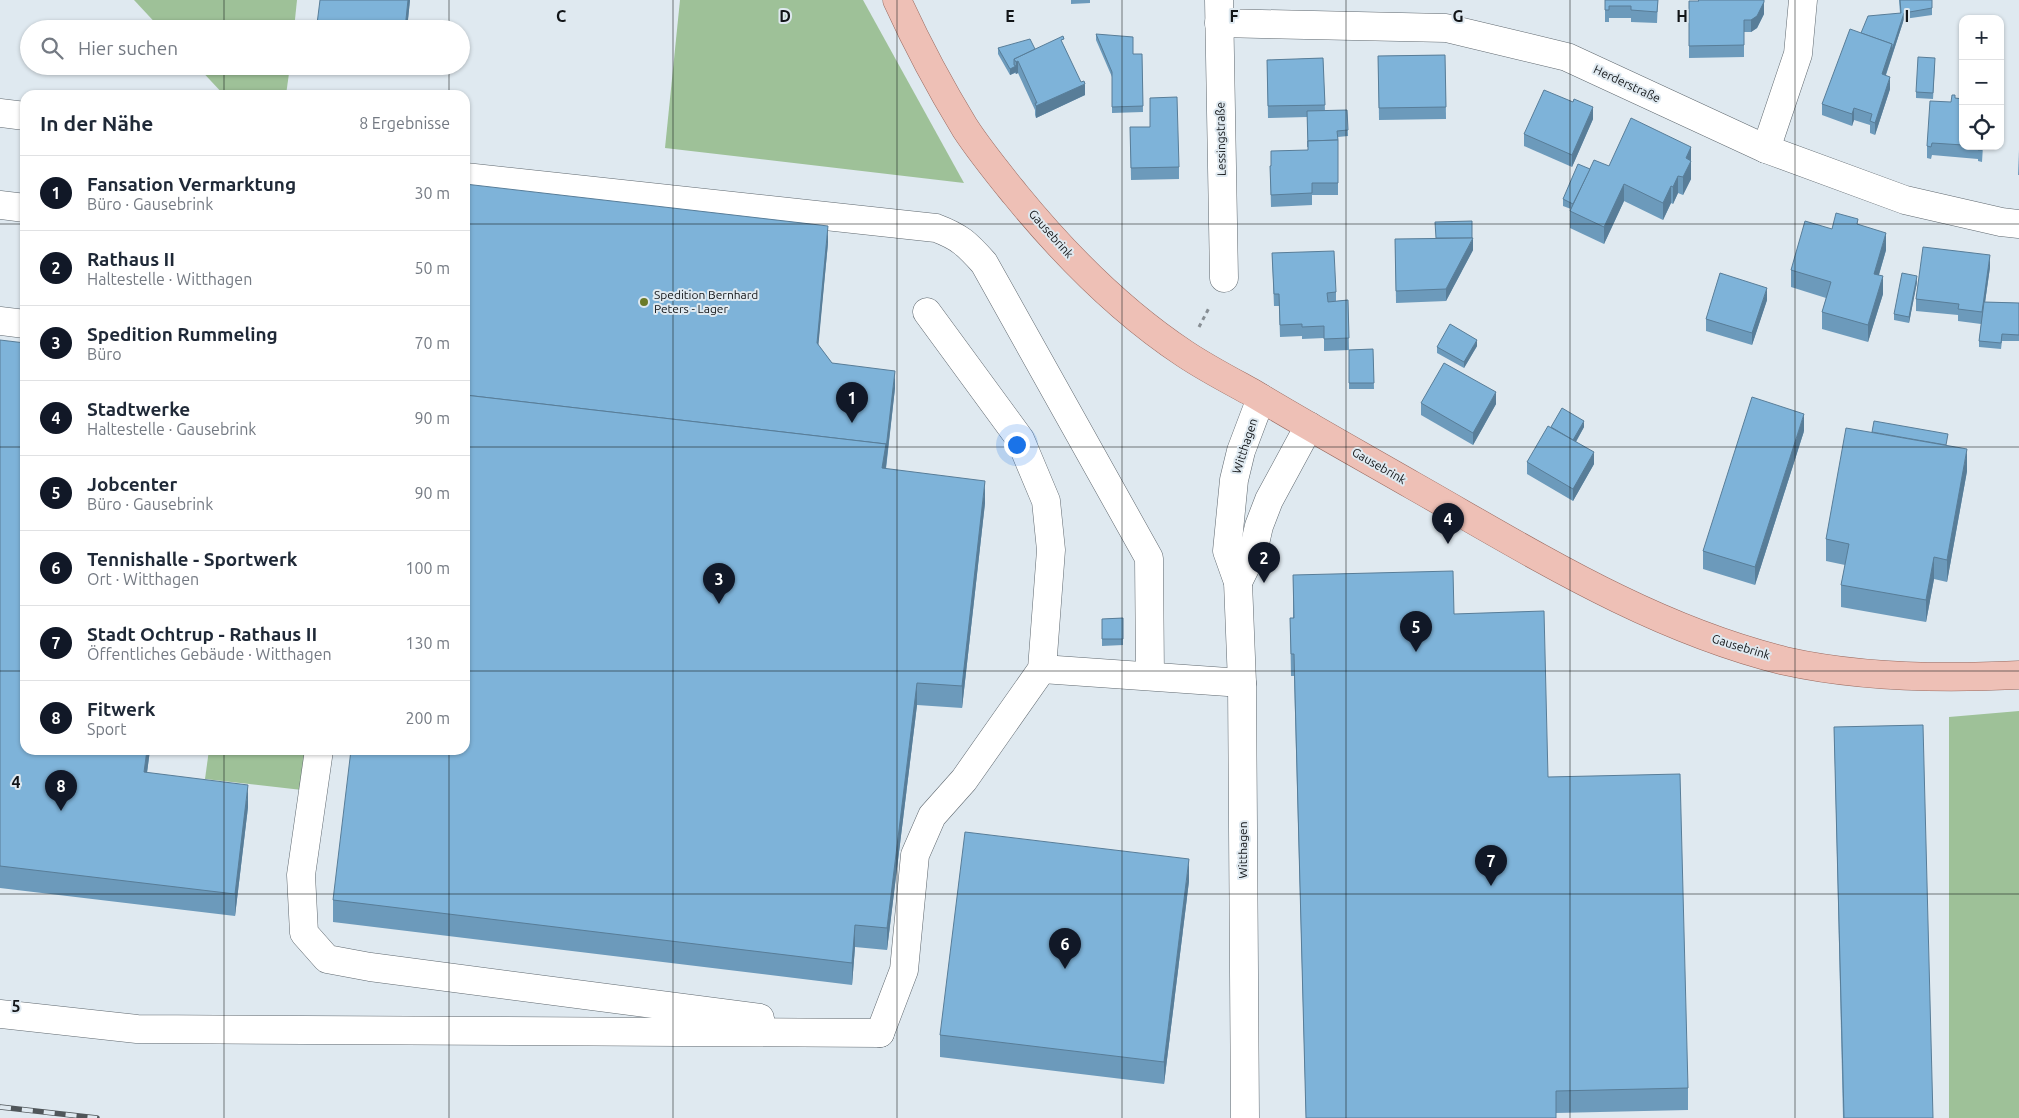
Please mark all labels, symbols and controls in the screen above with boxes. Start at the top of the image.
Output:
text: C [556,7,566,25]
text: D [779,7,791,25]
text: E [1005,7,1015,25]
text: F [1230,7,1239,25]
text: G [1452,7,1464,25]
text: H [1676,7,1688,25]
text: I [1905,7,1909,25]
map controls [1959,15,2004,150]
button: + [1959,15,2004,60]
search box [20,20,470,75]
icon: search [38,34,66,62]
text: Hier suchen [78,37,178,59]
button: − [1959,60,2004,105]
street label: Herderstraße [1592,62,1663,105]
street label: Lessingstraße [1213,102,1228,176]
button: locate [1959,105,2004,150]
text: In der Nähe [40,111,153,135]
text: 8 Ergebnisse [359,114,450,132]
text: Fansation Vermarktung [87,173,296,195]
text: 1 [51,184,61,202]
text: 30 m [414,184,450,202]
text: Büro · Gausebrink [87,195,213,213]
street label: Gausebrink [1026,207,1076,260]
text: Rathaus II [87,248,175,270]
text: 2 [51,259,61,277]
text: 50 m [414,259,450,277]
text: Haltestelle · Witthagen [87,270,252,288]
place label: Spedition Bernhard Peters - Lager [654,288,758,315]
marker: Spedition Bernhard Peters - Lager [638,296,650,308]
text: Spedition Rummeling [87,323,278,345]
text: 3 [51,334,61,352]
text: 70 m [414,334,450,352]
text: Büro [87,345,122,363]
pin: 1 [836,382,868,423]
text: Stadtwerke [87,398,190,420]
text: 4 [51,409,61,427]
text: 90 m [414,409,450,427]
street label: Witthagen [1230,417,1260,475]
text: Haltestelle · Gausebrink [87,420,256,438]
your location [1004,432,1030,458]
street label: Gausebrink [1350,445,1409,486]
text: Jobcenter [87,473,177,495]
text: 5 [51,484,61,502]
text: 90 m [414,484,450,502]
text: Büro · Gausebrink [87,495,213,513]
pin: 4 [1432,503,1464,544]
pin: 2 [1248,542,1280,583]
text: Tennishalle - Sportwerk [87,548,298,570]
text: 6 [51,559,61,577]
text: 100 m [405,559,450,577]
pin: 3 [703,563,735,604]
text: Ort · Witthagen [87,570,199,588]
pin: 5 [1400,611,1432,652]
text: Stadt Ochtrup - Rathaus II [87,623,317,645]
street label: Gausebrink [1710,632,1772,662]
text: 7 [51,634,61,652]
text: 130 m [405,634,450,652]
text: Öffentliches Gebäude · Witthagen [87,645,332,663]
text: Fitwerk [87,698,155,720]
text: 8 [51,709,61,727]
text: 200 m [405,709,450,727]
text: Sport [87,720,126,738]
pin: 8 [45,770,77,811]
text: 4 [11,773,21,791]
street label: Witthagen [1236,821,1249,879]
pin: 7 [1475,845,1507,886]
pin: 6 [1049,928,1081,969]
text: 5 [11,997,21,1015]

